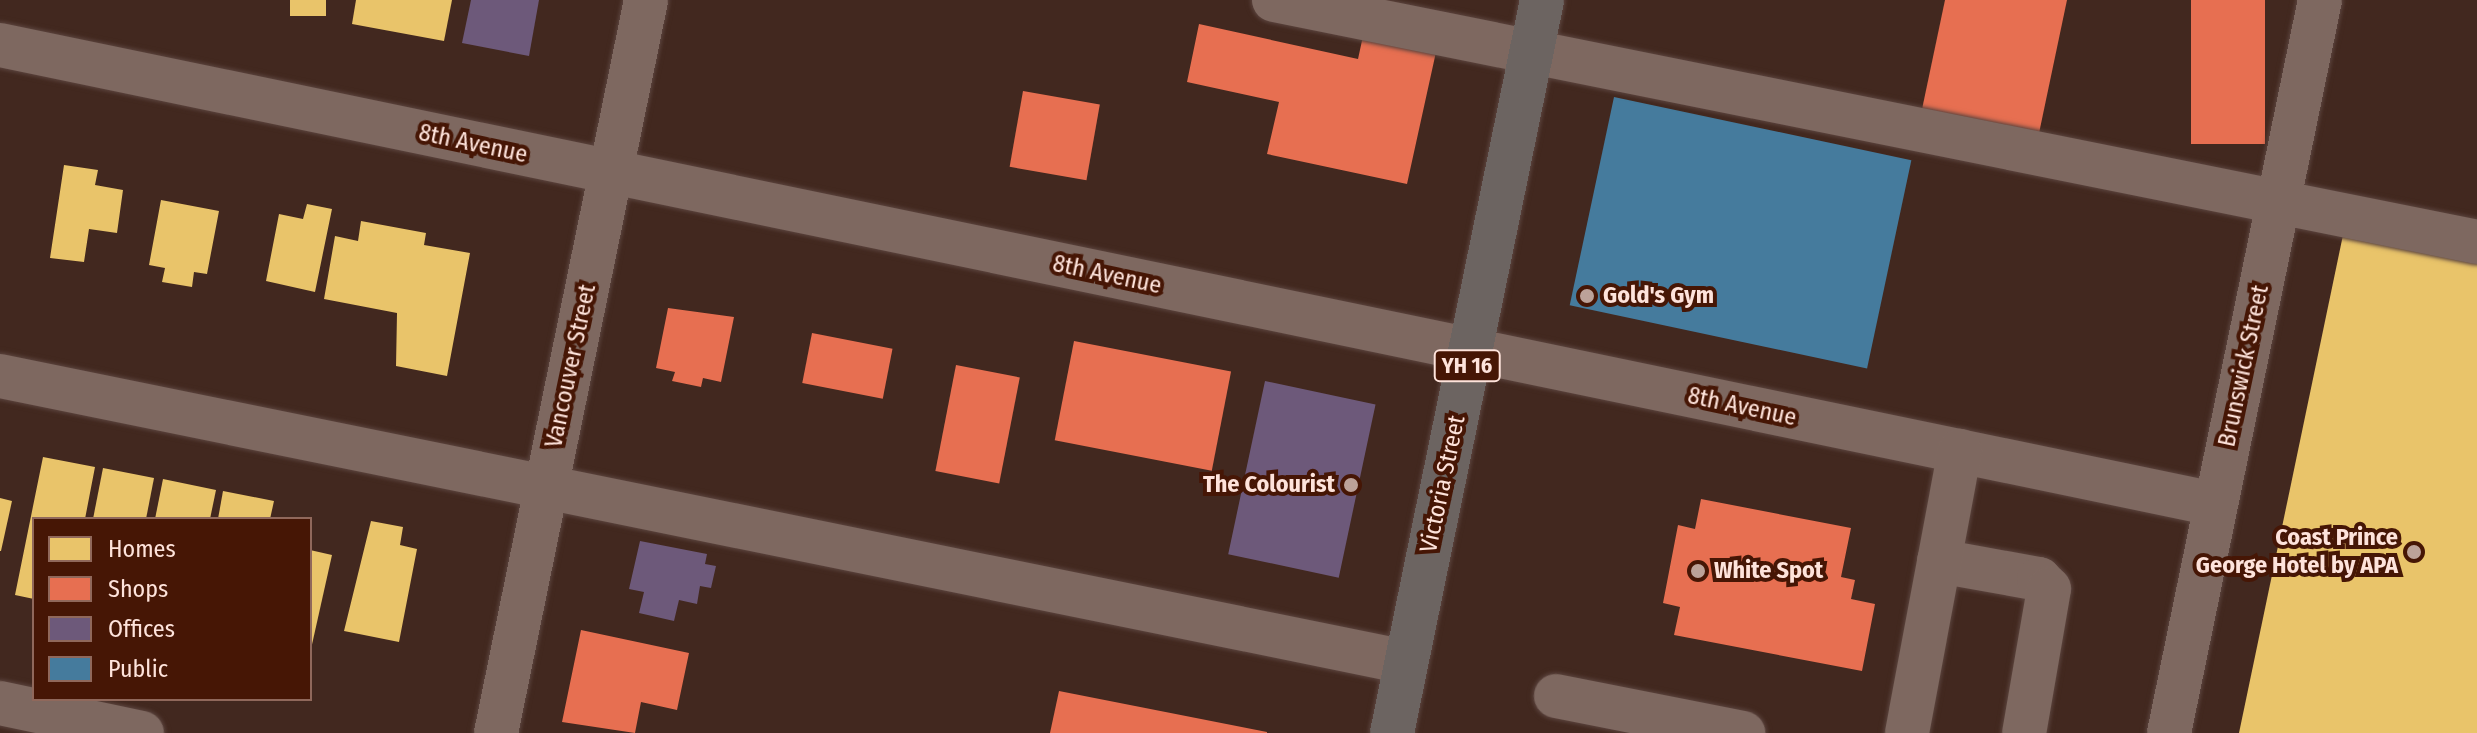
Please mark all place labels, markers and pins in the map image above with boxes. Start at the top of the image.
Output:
place label: Gold's Gym [1603,282,1714,310]
marker: Gold's Gym [1578,287,1596,305]
place label: The Colourist [1203,471,1335,499]
marker: The Colourist [1342,476,1360,494]
place label: Coast Prince George Hotel by APA [2196,524,2398,580]
marker: Coast Prince George Hotel by APA [2405,543,2423,561]
place label: White Spot [1714,557,1823,585]
marker: White Spot [1689,562,1707,580]

